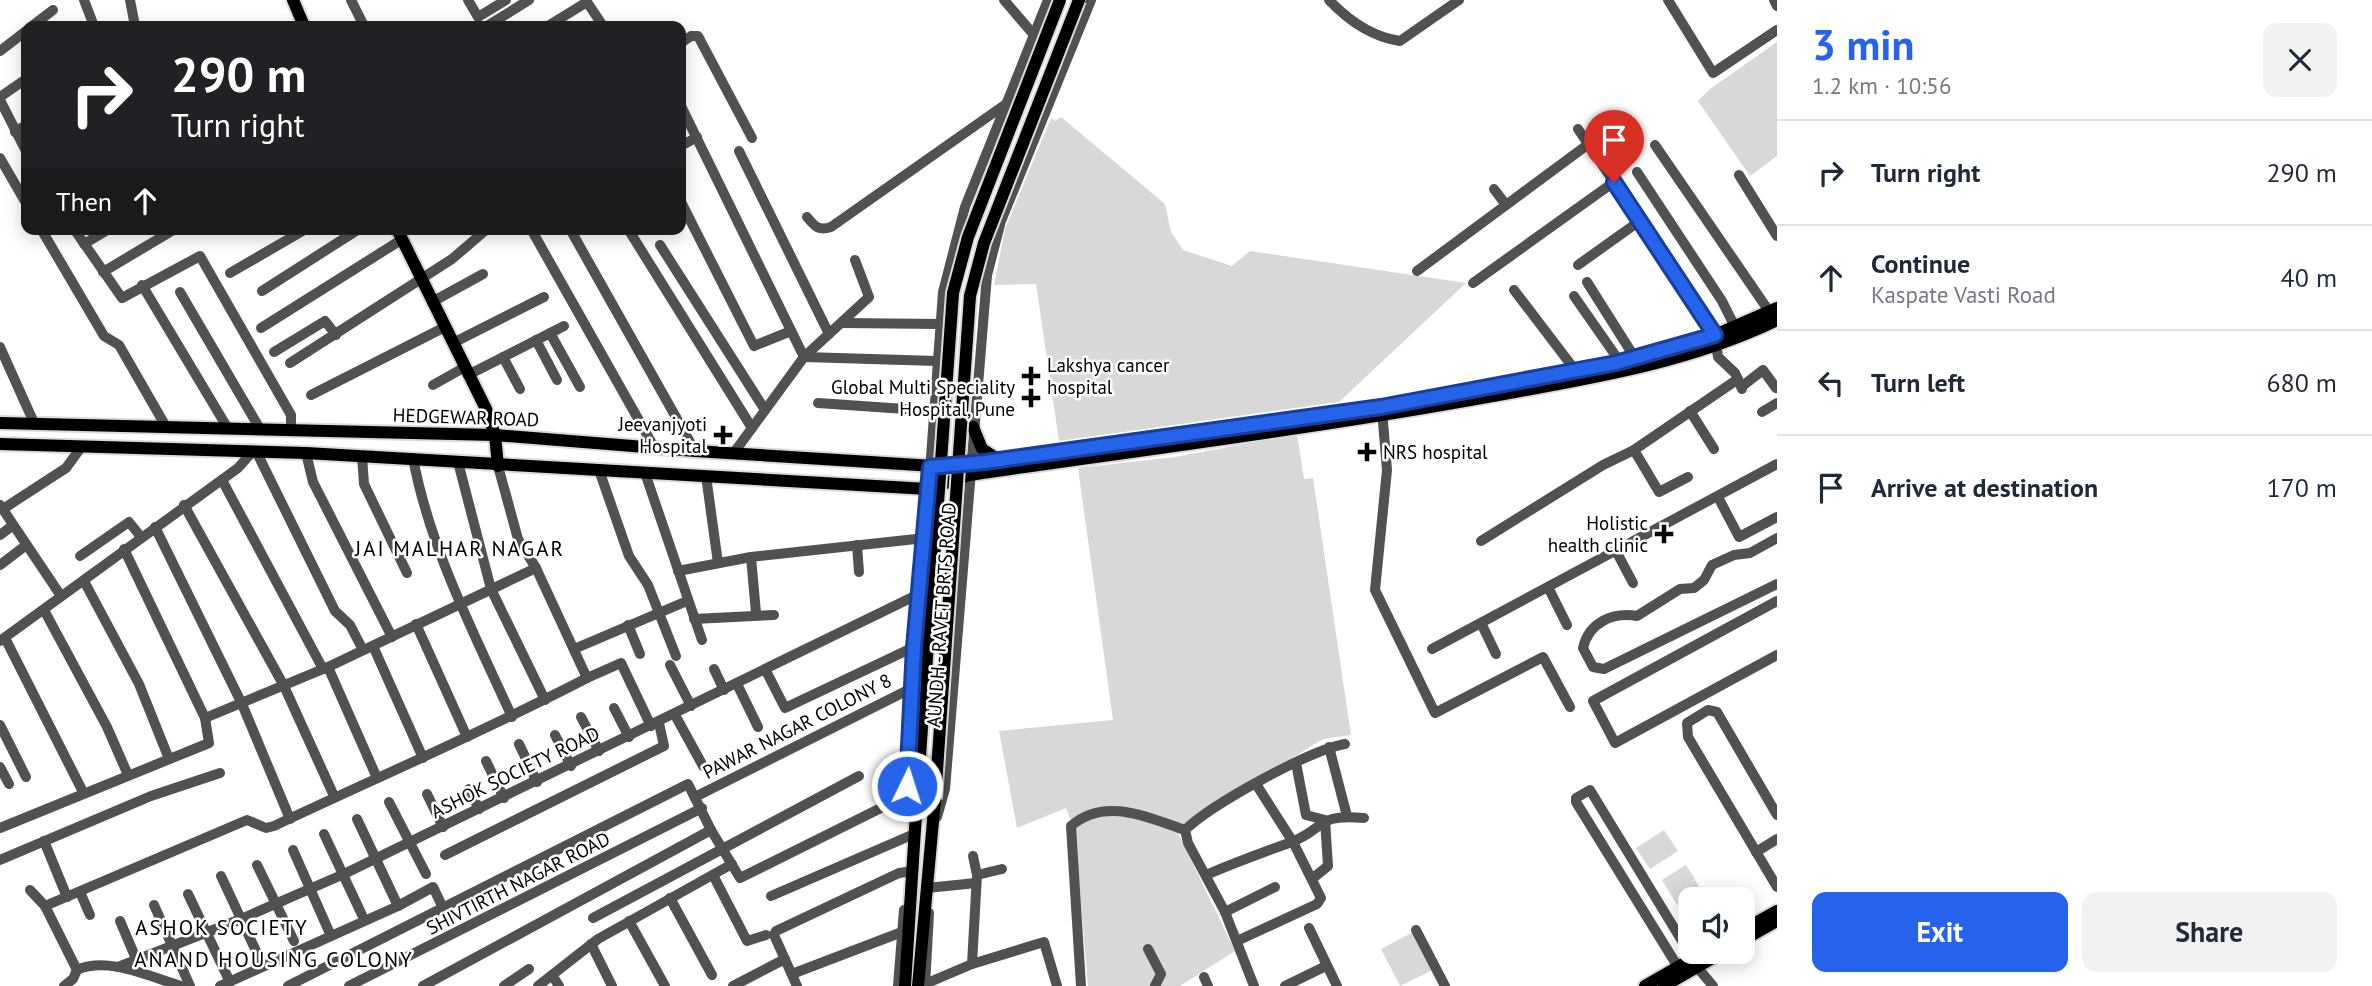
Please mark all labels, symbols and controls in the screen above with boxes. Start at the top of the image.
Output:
text: 3 min [1812,17,1914,72]
button: close [2263,23,2337,97]
text: 290 m [171,42,306,106]
icon: right [56,49,147,140]
text: 1.2 km · 10:56 [1812,71,1951,100]
text: Turn right [171,104,305,146]
pin [1584,110,1644,182]
icon: arrive [1595,121,1633,159]
icon: right [1812,154,1850,192]
text: Turn right [1871,156,1980,189]
text: 290 m [2266,156,2337,189]
icon: ahead [126,182,164,220]
text: Then [56,185,112,218]
text: Continue [1871,247,1970,280]
icon: ahead [1812,259,1850,297]
text: 40 m [2281,261,2337,294]
text: Kaspate Vasti Road [1871,280,2056,309]
place label: Lakshya cancer hospital [1047,353,1170,399]
icon: left [1812,364,1850,402]
marker: Lakshya cancer hospital [1021,366,1041,386]
text: Turn left [1871,366,1965,399]
text: 680 m [2266,366,2337,399]
place label: Global Multi Speciality Hospital, Pune [831,375,1015,421]
marker: Global Multi Speciality Hospital, Pune [1021,388,1041,408]
street label: HEDGEWAR ROAD [392,402,540,432]
place label: Jeevanjyoti Hospital [617,412,707,458]
marker: Jeevanjyoti Hospital [713,425,733,445]
place label: NRS hospital [1383,440,1488,464]
marker: NRS hospital [1357,442,1377,462]
icon: arrive [1812,469,1850,507]
text: Arrive at destination [1871,471,2098,504]
text: 170 m [2266,471,2337,504]
street label: AUNDH - RAVET BRTS ROAD [921,502,961,728]
place label: Holistic health clinic [1548,511,1648,557]
marker: Holistic health clinic [1654,524,1674,544]
district label: JAI MALHAR NAGAR [354,535,565,562]
street label: PAWAR NAGAR COLONY 8 [699,668,895,784]
street label: ASHOK SOCIETY ROAD [427,721,603,823]
position arrow [870,749,944,823]
street label: SHIVTIRTH NAGAR ROAD [422,826,614,940]
map controls [1678,887,1755,964]
button: sound [1678,887,1755,964]
button: Exit [1812,892,2068,972]
button: Share [2082,892,2337,972]
district label: ASHOK SOCIETY [135,914,309,941]
district label: ANAND HOUSING COLONY [134,946,414,973]

